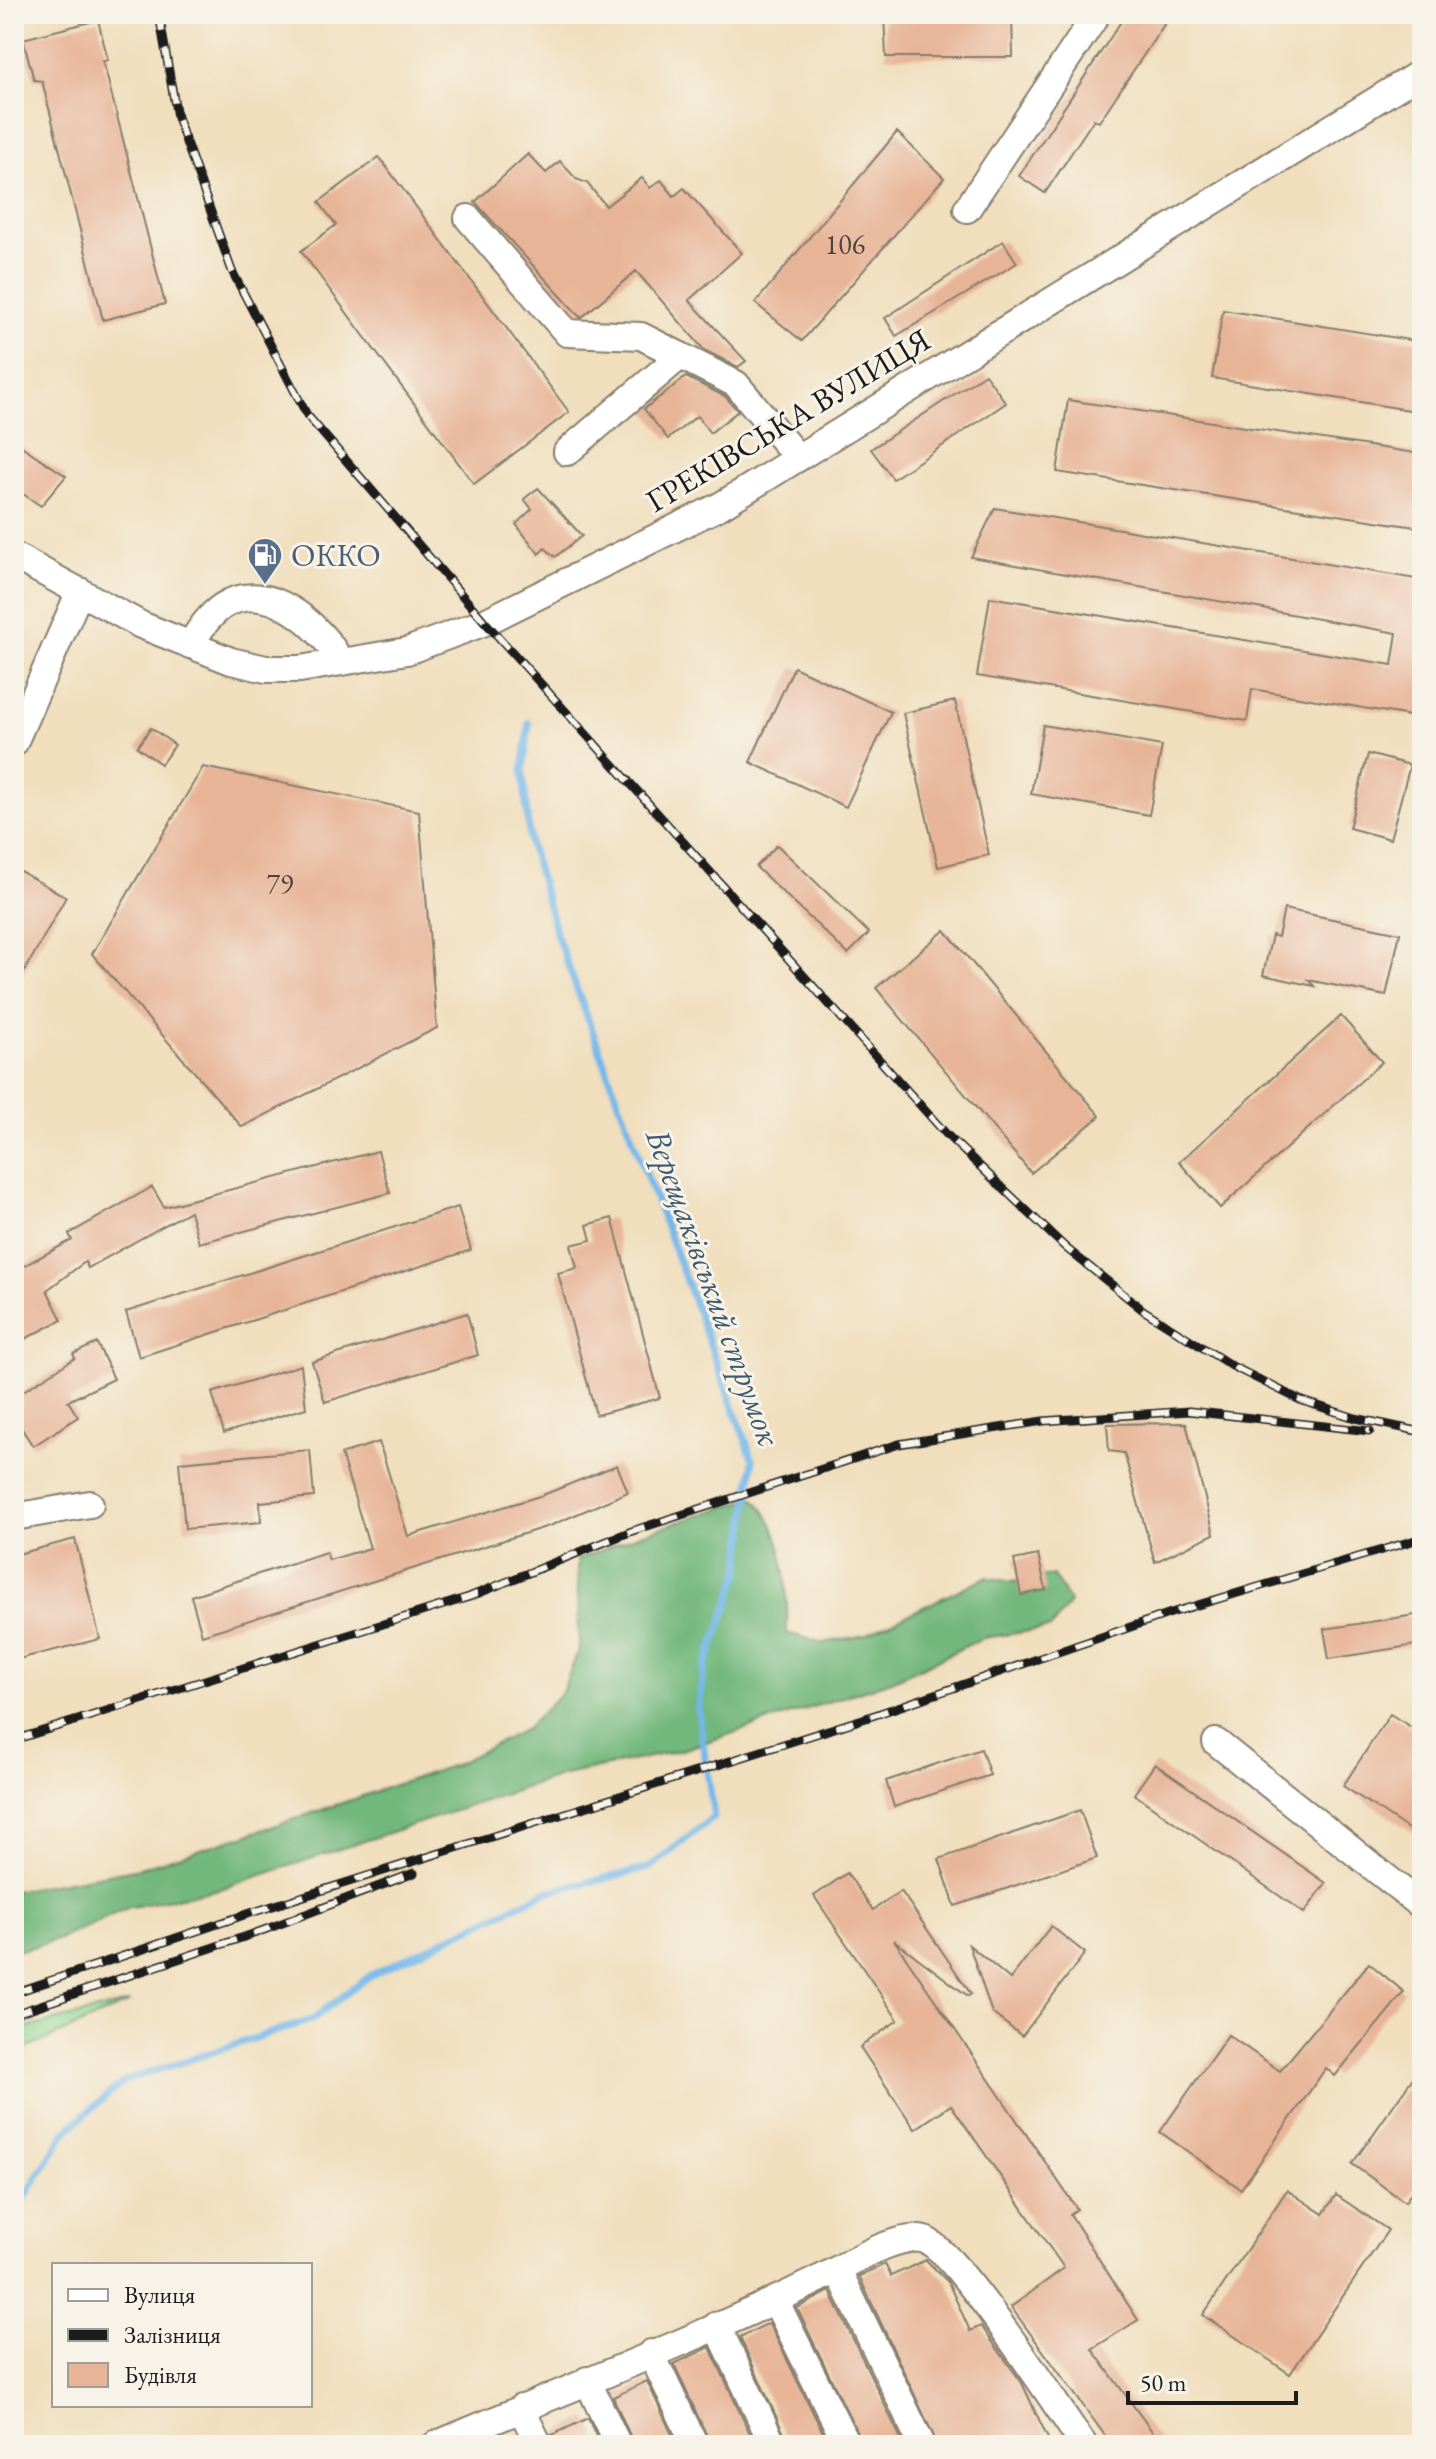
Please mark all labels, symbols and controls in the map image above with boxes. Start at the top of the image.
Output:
house number: 106 [825,226,865,262]
street label: ГРЕКІВСЬКА ВУЛИЦЯ [638,318,938,522]
place label: ОККО [291,534,381,576]
fuel station icon: ОККО [246,536,284,586]
house number: 79 [267,865,293,901]
water label: Верещаківський струмок [636,1121,792,1452]
legend [52,2263,312,2407]
text: Вулиця [124,2279,196,2310]
text: Залізниця [124,2319,221,2350]
scale bar [1128,2355,1296,2405]
text: Будівля [124,2359,197,2390]
text: 50 m [1140,2367,1187,2398]

